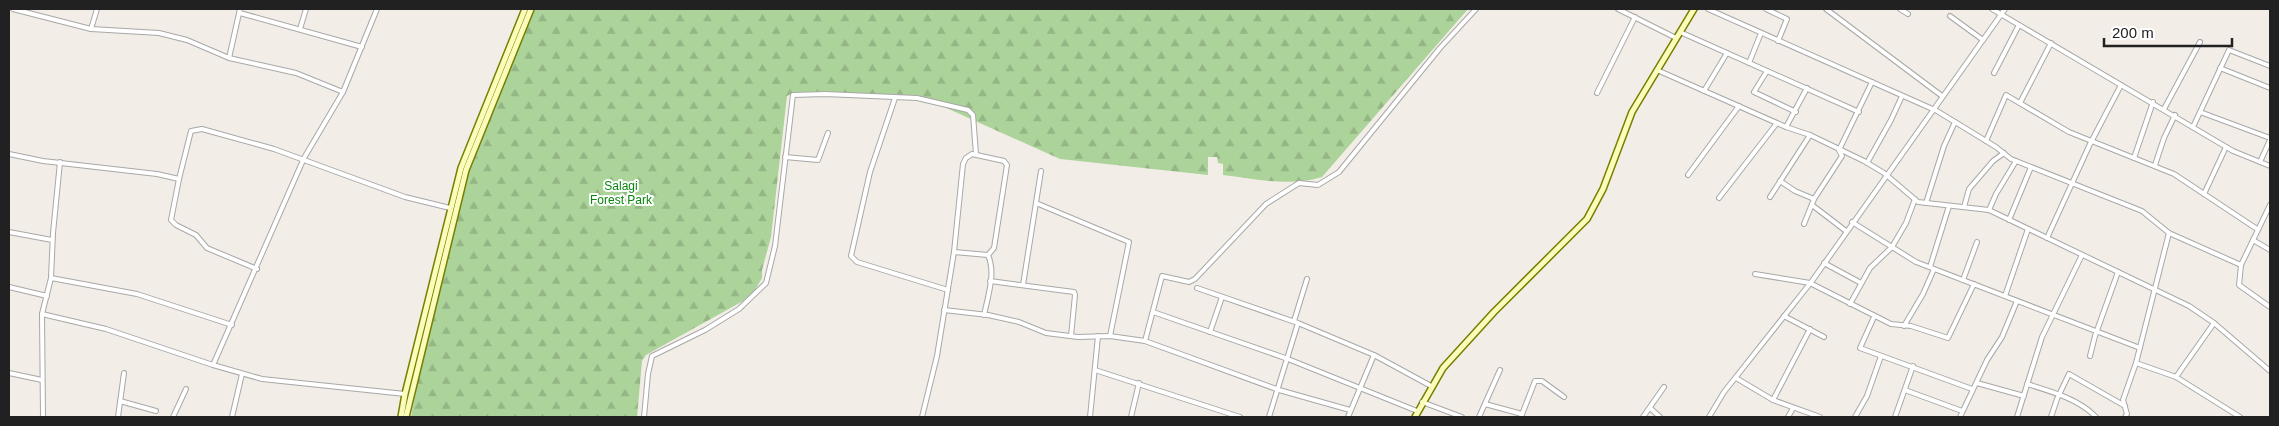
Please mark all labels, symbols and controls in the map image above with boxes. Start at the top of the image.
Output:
scale bar [2104,15,2232,47]
text: 200 m [2112,24,2154,41]
park label: Salagi Forest Park [590,179,653,207]

